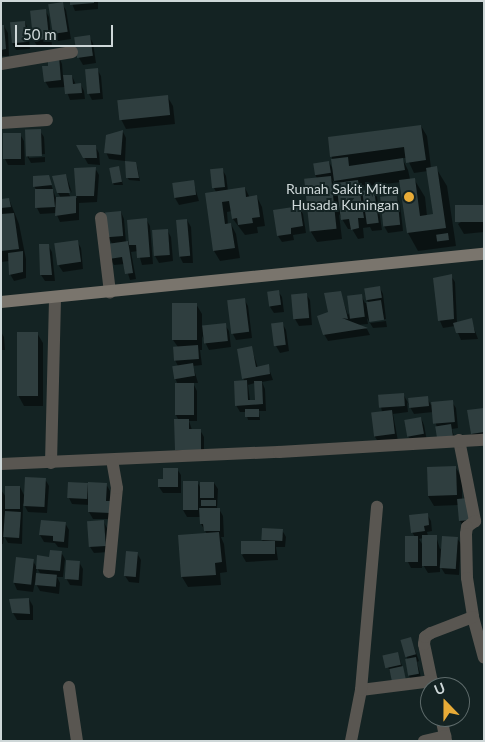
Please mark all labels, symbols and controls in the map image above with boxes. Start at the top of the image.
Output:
scale bar [18,15,115,47]
text: 50 m [23,25,57,43]
place label: Rumah Sakit Mitra Husada Kuningan [286,181,399,213]
marker: Rumah Sakit Mitra Husada Kuningan [403,191,415,203]
north arrow [420,677,470,727]
text: U [432,679,448,698]

